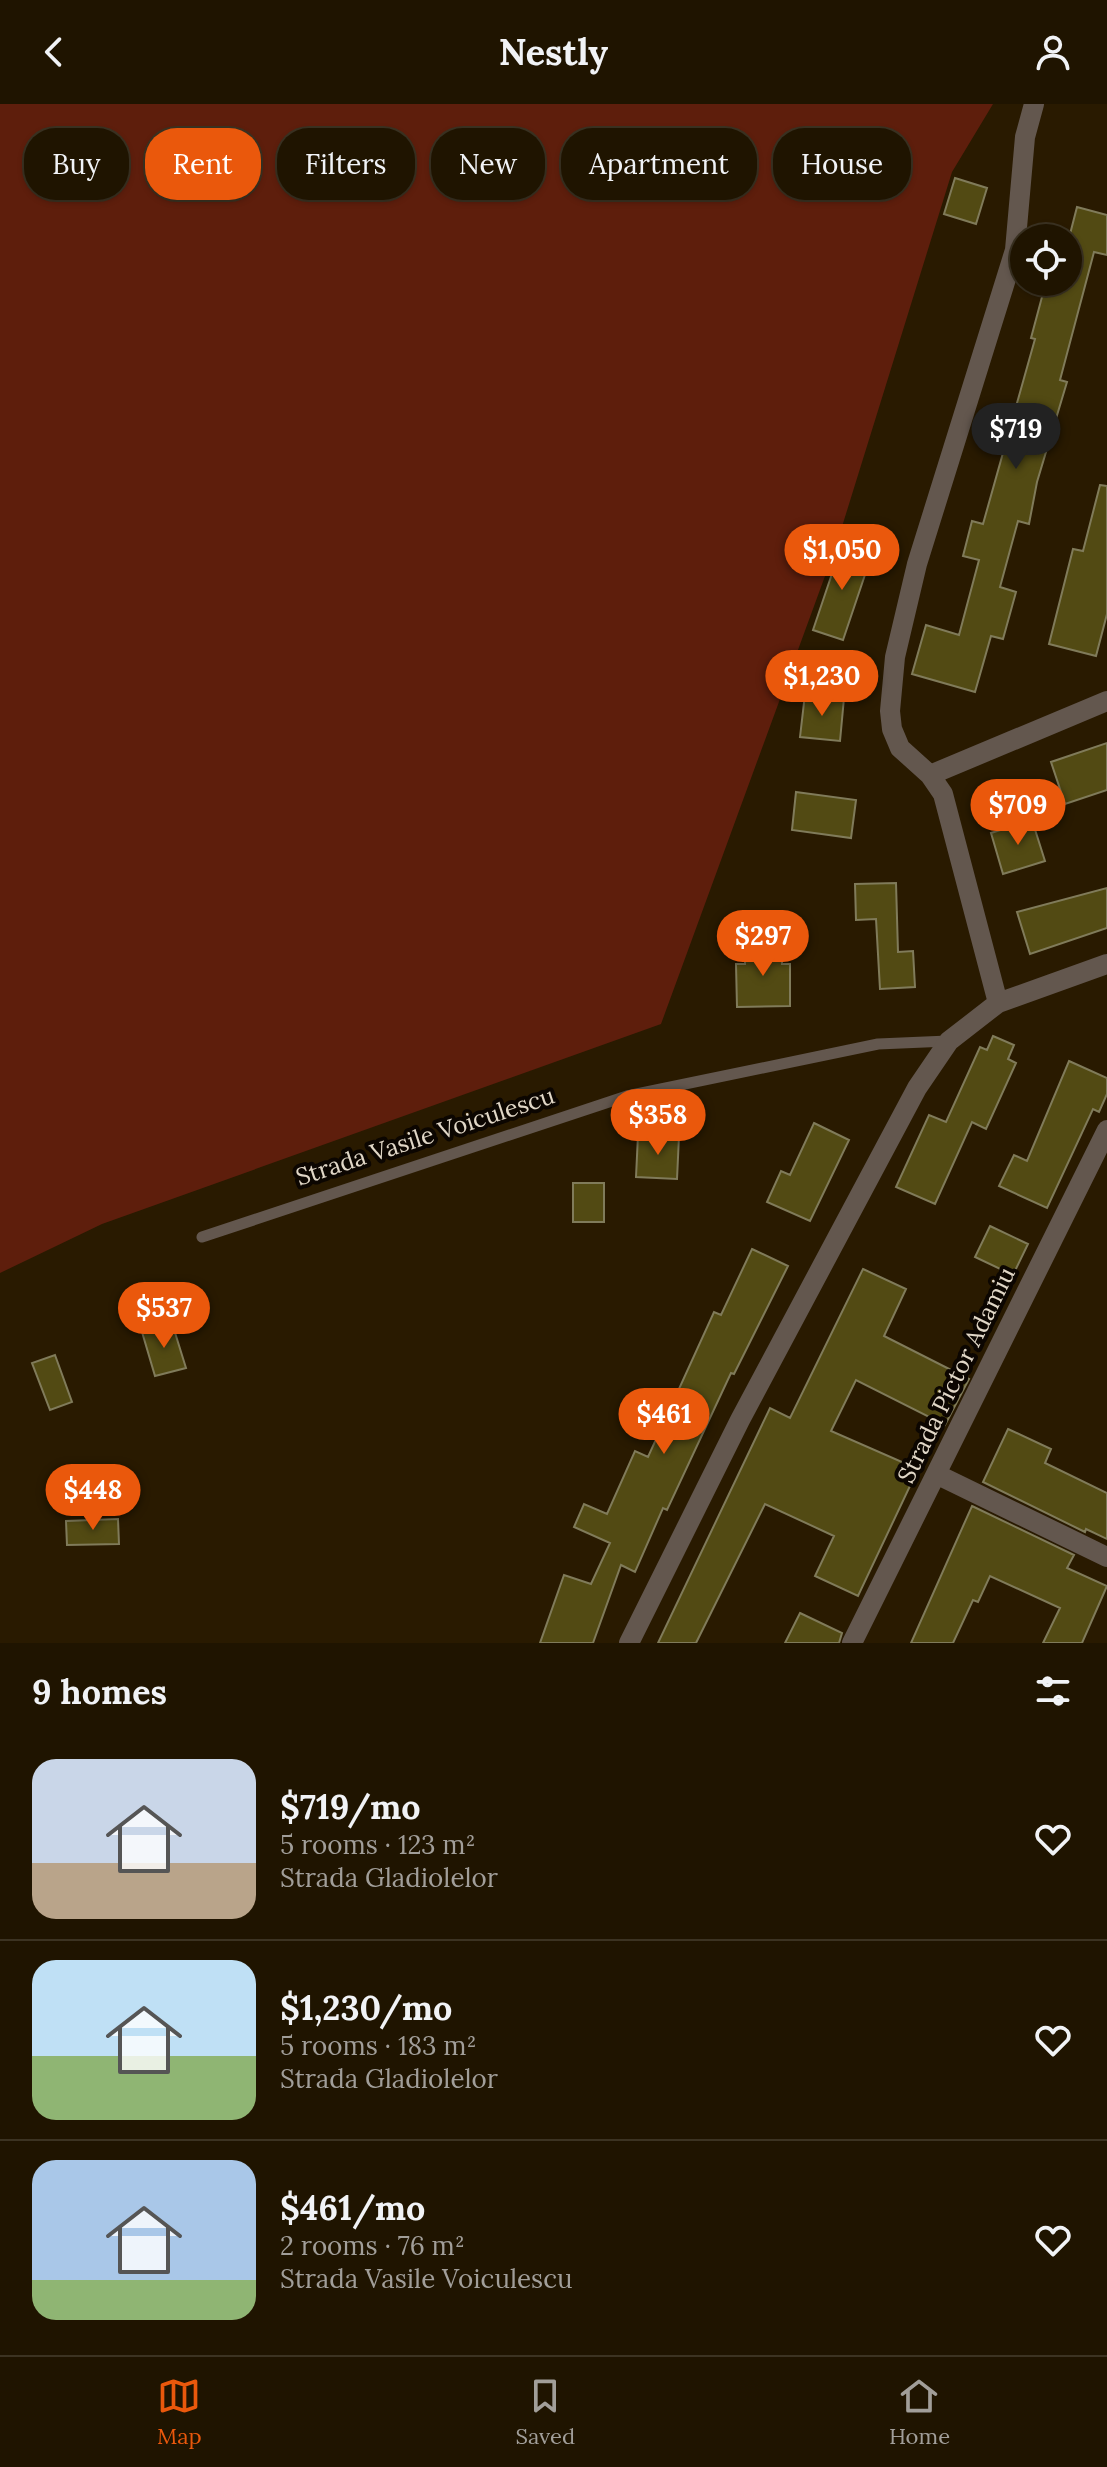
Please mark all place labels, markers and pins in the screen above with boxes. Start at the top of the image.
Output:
pin: $719 [969,403,1063,471]
pin: $1,050 [777,524,907,592]
pin: $1,230 [757,650,887,718]
pin: $709 [971,779,1065,847]
pin: $297 [716,910,810,978]
pin: $358 [611,1089,705,1157]
pin: $537 [117,1282,211,1350]
pin: $461 [617,1388,711,1456]
pin: $448 [46,1464,140,1532]

